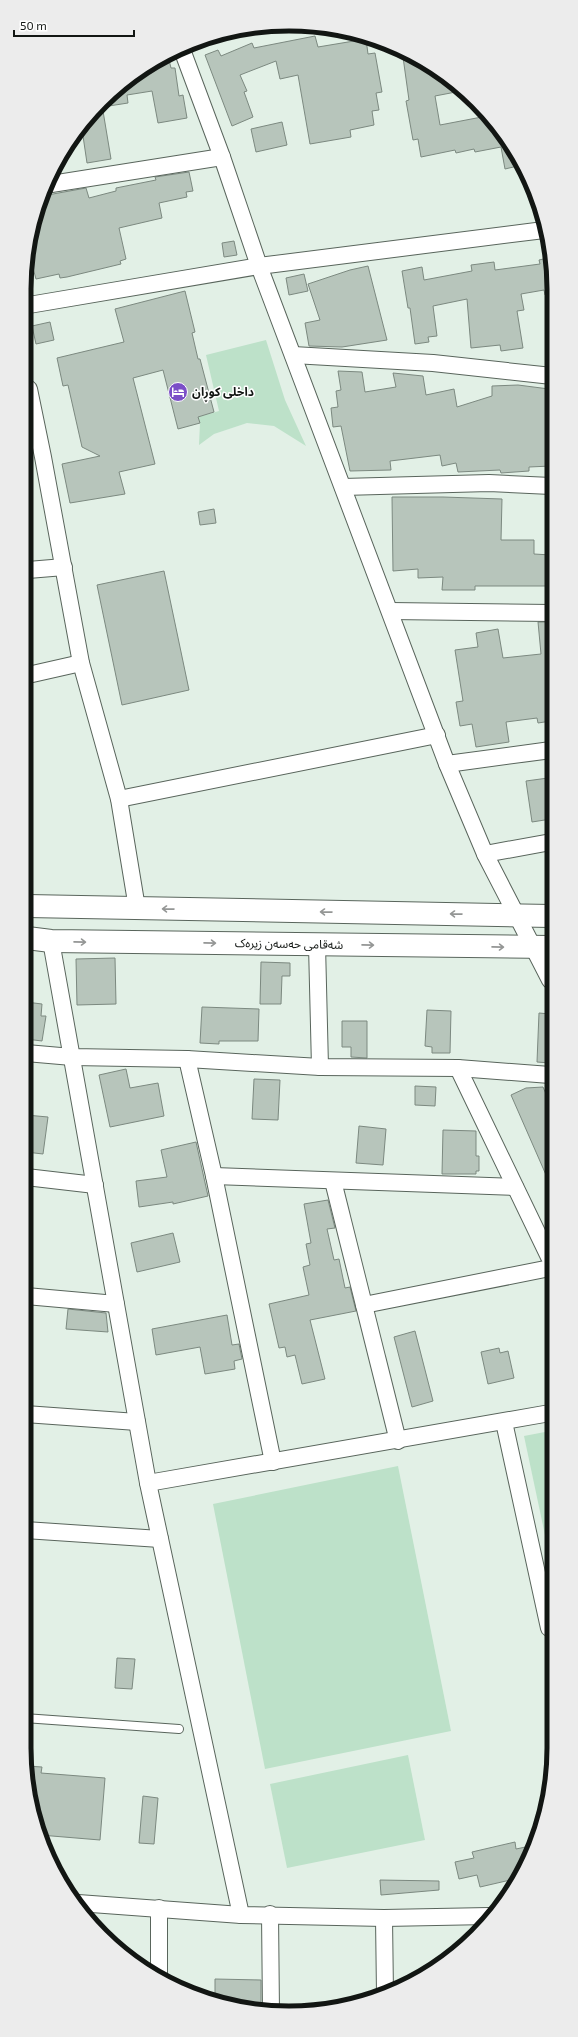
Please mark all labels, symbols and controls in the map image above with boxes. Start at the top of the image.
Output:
scale bar [14,12,134,38]
text: 50 m [20,18,47,32]
hotel icon: داخلی کوڕان [167,381,189,403]
place label: داخلی کوڕان [192,384,254,403]
one-way arrow [162,905,175,913]
one-way arrow [320,908,333,916]
one-way arrow [450,910,463,918]
street label: شەقامی حەسەن زیرەک [235,935,343,952]
one-way arrow [73,938,86,945]
one-way arrow [203,939,216,947]
one-way arrow [361,941,374,949]
one-way arrow [491,943,504,950]

